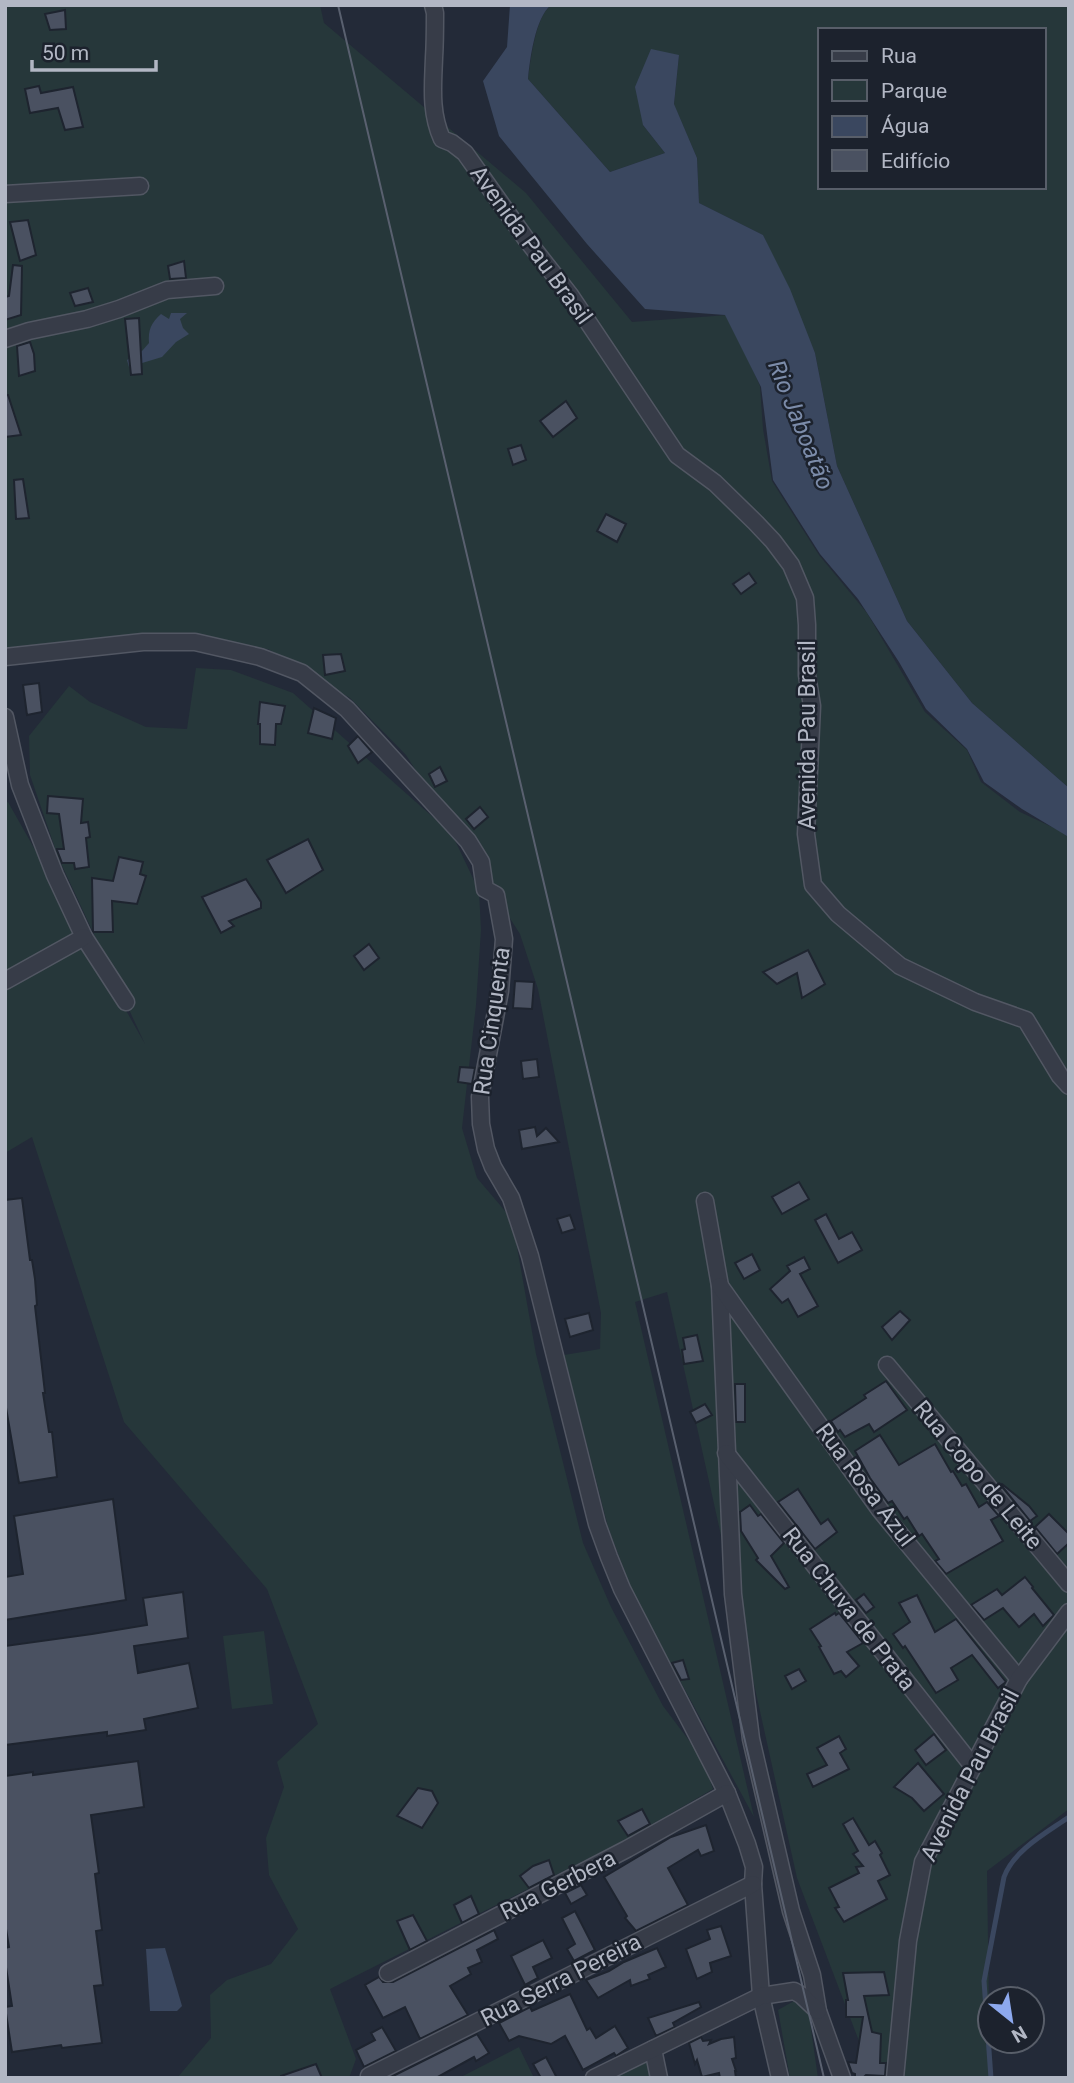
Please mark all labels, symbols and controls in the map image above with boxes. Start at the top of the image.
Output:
scale bar [32,28,156,72]
legend [818,28,1046,189]
text: 50 m [42,41,89,65]
text: Rua [881,44,917,68]
text: Parque [881,79,947,103]
text: Água [881,114,930,138]
text: Edifício [881,149,950,173]
street label: Avenida Pau Brasil [464,160,598,330]
water label: Rio Jaboatão [762,356,840,494]
street label: Avenida Pau Brasil [794,640,821,830]
street label: Rua Cinquenta [468,945,516,1097]
street label: Rua Copo de Leite [908,1395,1048,1555]
street label: Rua Rosa Azul [810,1418,920,1552]
street label: Rua Chuva de Prata [777,1522,921,1696]
street label: Avenida Pau Brasil [915,1684,1025,1866]
street label: Rua Gerbera [496,1844,620,1926]
street label: Rua Serra Pereira [476,1928,646,2032]
north arrow [976,1985,1046,2055]
text: N [1008,2021,1031,2048]

